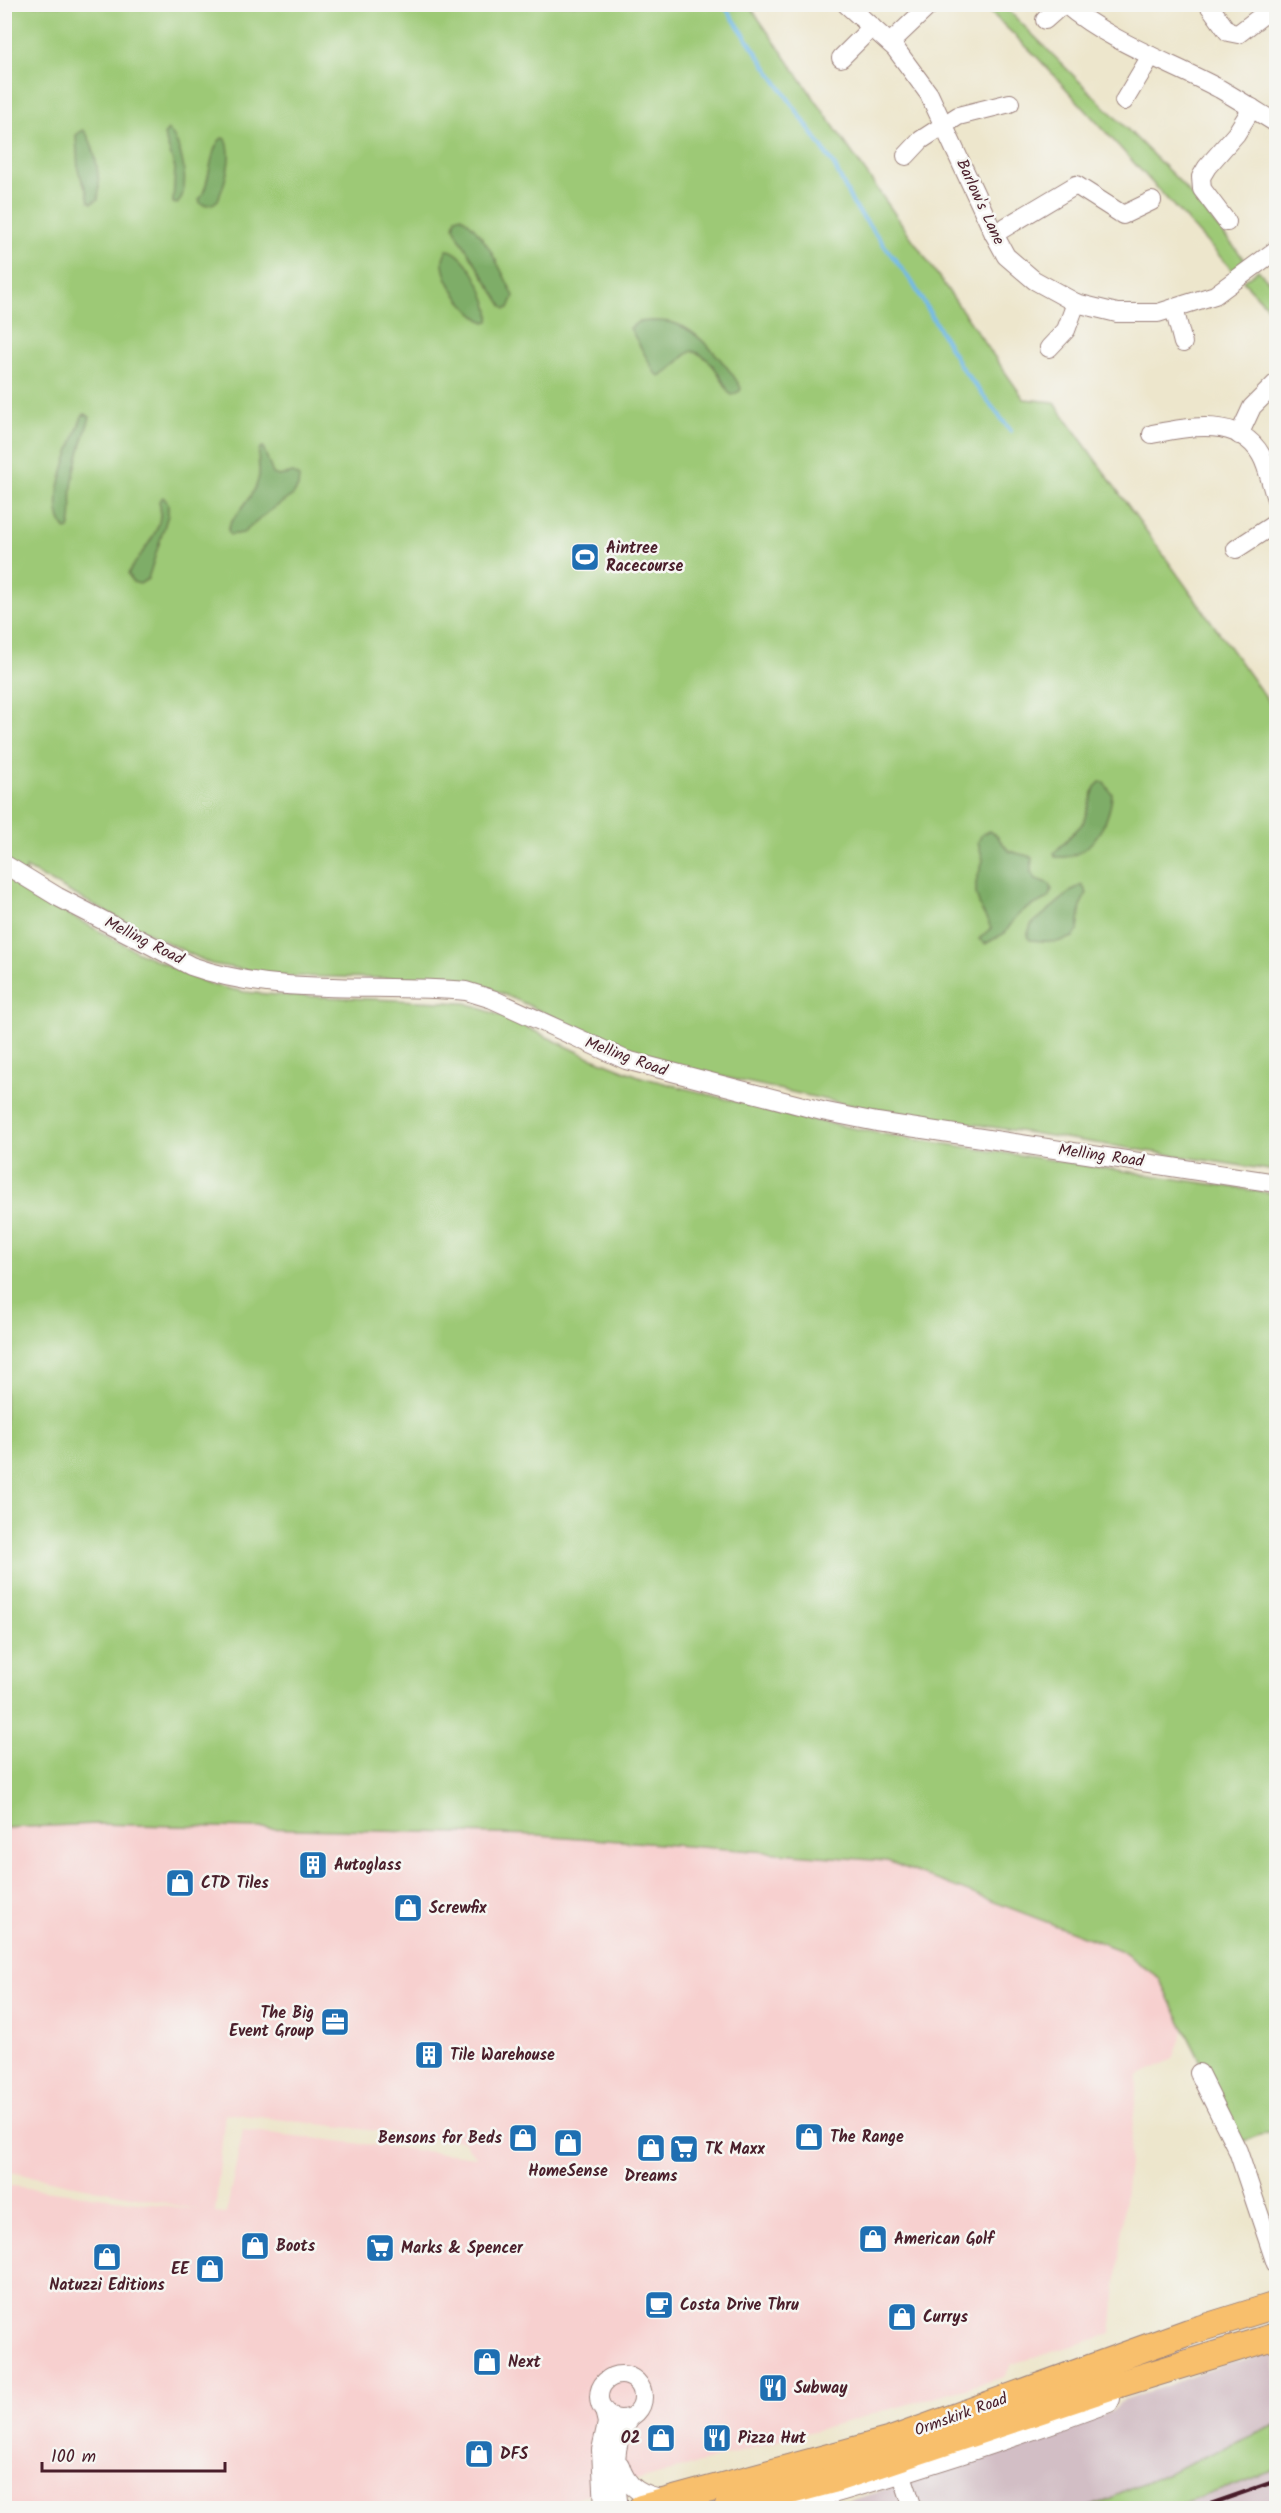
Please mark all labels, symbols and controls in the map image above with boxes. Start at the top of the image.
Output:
street label: Barlow's Lane [949,155,1011,249]
place label: Aintree Racecourse [606,536,684,579]
sports icon: Aintree Racecourse [569,541,601,573]
street label: Melling Road [100,910,189,972]
street label: Melling Road [581,1031,672,1084]
street label: Melling Road [1057,1138,1146,1175]
building icon: Autoglass [297,1849,329,1881]
place label: Autoglass [334,1853,402,1878]
shop icon: CTD Tiles [164,1867,196,1899]
place label: CTD Tiles [201,1871,269,1896]
shop icon: Screwfix [392,1892,424,1924]
place label: Screwfix [429,1896,487,1921]
place label: The Big Event Group [229,2001,314,2044]
office icon: The Big Event Group [319,2006,351,2038]
building icon: Tile Warehouse [413,2039,445,2071]
place label: Tile Warehouse [450,2043,555,2068]
shop icon: The Range [793,2121,825,2153]
shop icon: Bensons for Beds [507,2122,539,2154]
place label: The Range [830,2125,904,2150]
place label: Bensons for Beds [378,2126,503,2151]
shop icon: HomeSense [552,2127,584,2159]
shop icon: Dreams [635,2132,667,2164]
supermarket icon: TK Maxx [668,2133,700,2165]
place label: TK Maxx [705,2137,765,2162]
place label: HomeSense [528,2159,608,2184]
place label: Dreams [625,2164,678,2189]
shop icon: American Golf [857,2223,889,2255]
place label: American Golf [894,2227,996,2252]
shop icon: Boots [239,2230,271,2262]
supermarket icon: Marks & Spencer [364,2232,396,2264]
place label: Boots [276,2234,316,2259]
place label: Marks & Spencer [401,2236,524,2261]
shop icon: Natuzzi Editions [91,2241,123,2273]
shop icon: EE [194,2253,226,2285]
place label: EE [171,2257,190,2282]
place label: Natuzzi Editions [49,2273,165,2298]
cafe icon: Costa Drive Thru [643,2289,675,2321]
place label: Costa Drive Thru [680,2293,799,2318]
shop icon: Currys [886,2301,918,2333]
place label: Currys [923,2305,969,2330]
shop icon: Next [471,2346,503,2378]
place label: Next [508,2350,541,2375]
restaurant icon: Subway [757,2372,789,2404]
place label: Subway [794,2376,848,2401]
street label: Ormskirk Road [911,2386,1012,2443]
shop icon: O2 [645,2422,677,2454]
restaurant icon: Pizza Hut [701,2422,733,2454]
place label: O2 [621,2426,640,2451]
place label: Pizza Hut [738,2426,807,2451]
scale bar [42,2435,225,2473]
shop icon: DFS [463,2438,495,2470]
place label: DFS [500,2442,528,2467]
text: 100 m [51,2443,96,2472]

